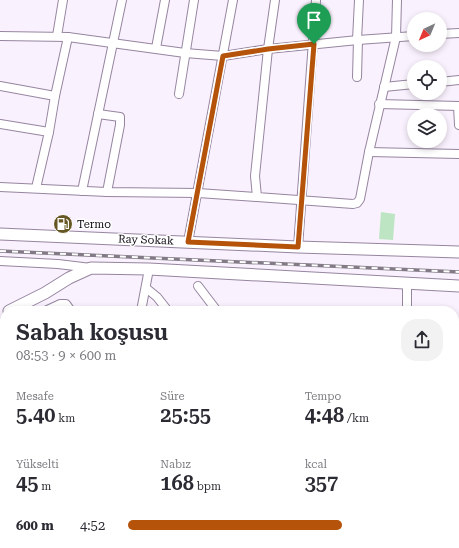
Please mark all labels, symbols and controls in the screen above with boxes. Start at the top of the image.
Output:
pin [297,3,331,44]
icon: arrive [303,9,325,31]
north arrow [407,12,447,52]
map controls [407,12,447,148]
button: locate [407,60,447,100]
button: layers [407,108,447,148]
fuel station icon: Termo [52,213,74,235]
place label: Termo [77,218,111,231]
street label: Ray Sokak [118,233,174,247]
button: share [401,319,443,361]
text: Sabah koşusu [16,320,168,345]
text: 08:53 · 9 × 600 m [16,348,116,363]
text: Mesafe [16,390,54,403]
text: Süre [160,390,185,403]
text: Tempo [305,390,341,403]
text: 5.40 [16,403,56,427]
text: 25:55 [160,403,211,427]
text: 4:48 [305,403,344,427]
text: km [56,412,75,425]
text: /km [344,412,369,425]
text: Yükselti [16,458,59,471]
text: Nabız [160,458,191,471]
text: kcal [305,458,327,471]
text: 45 [16,471,38,495]
text: 168 [160,471,194,495]
text: 357 [305,471,338,495]
text: m [38,480,51,493]
text: bpm [194,480,221,493]
text: 600 m [16,518,54,533]
text: 4:52 [80,518,105,533]

